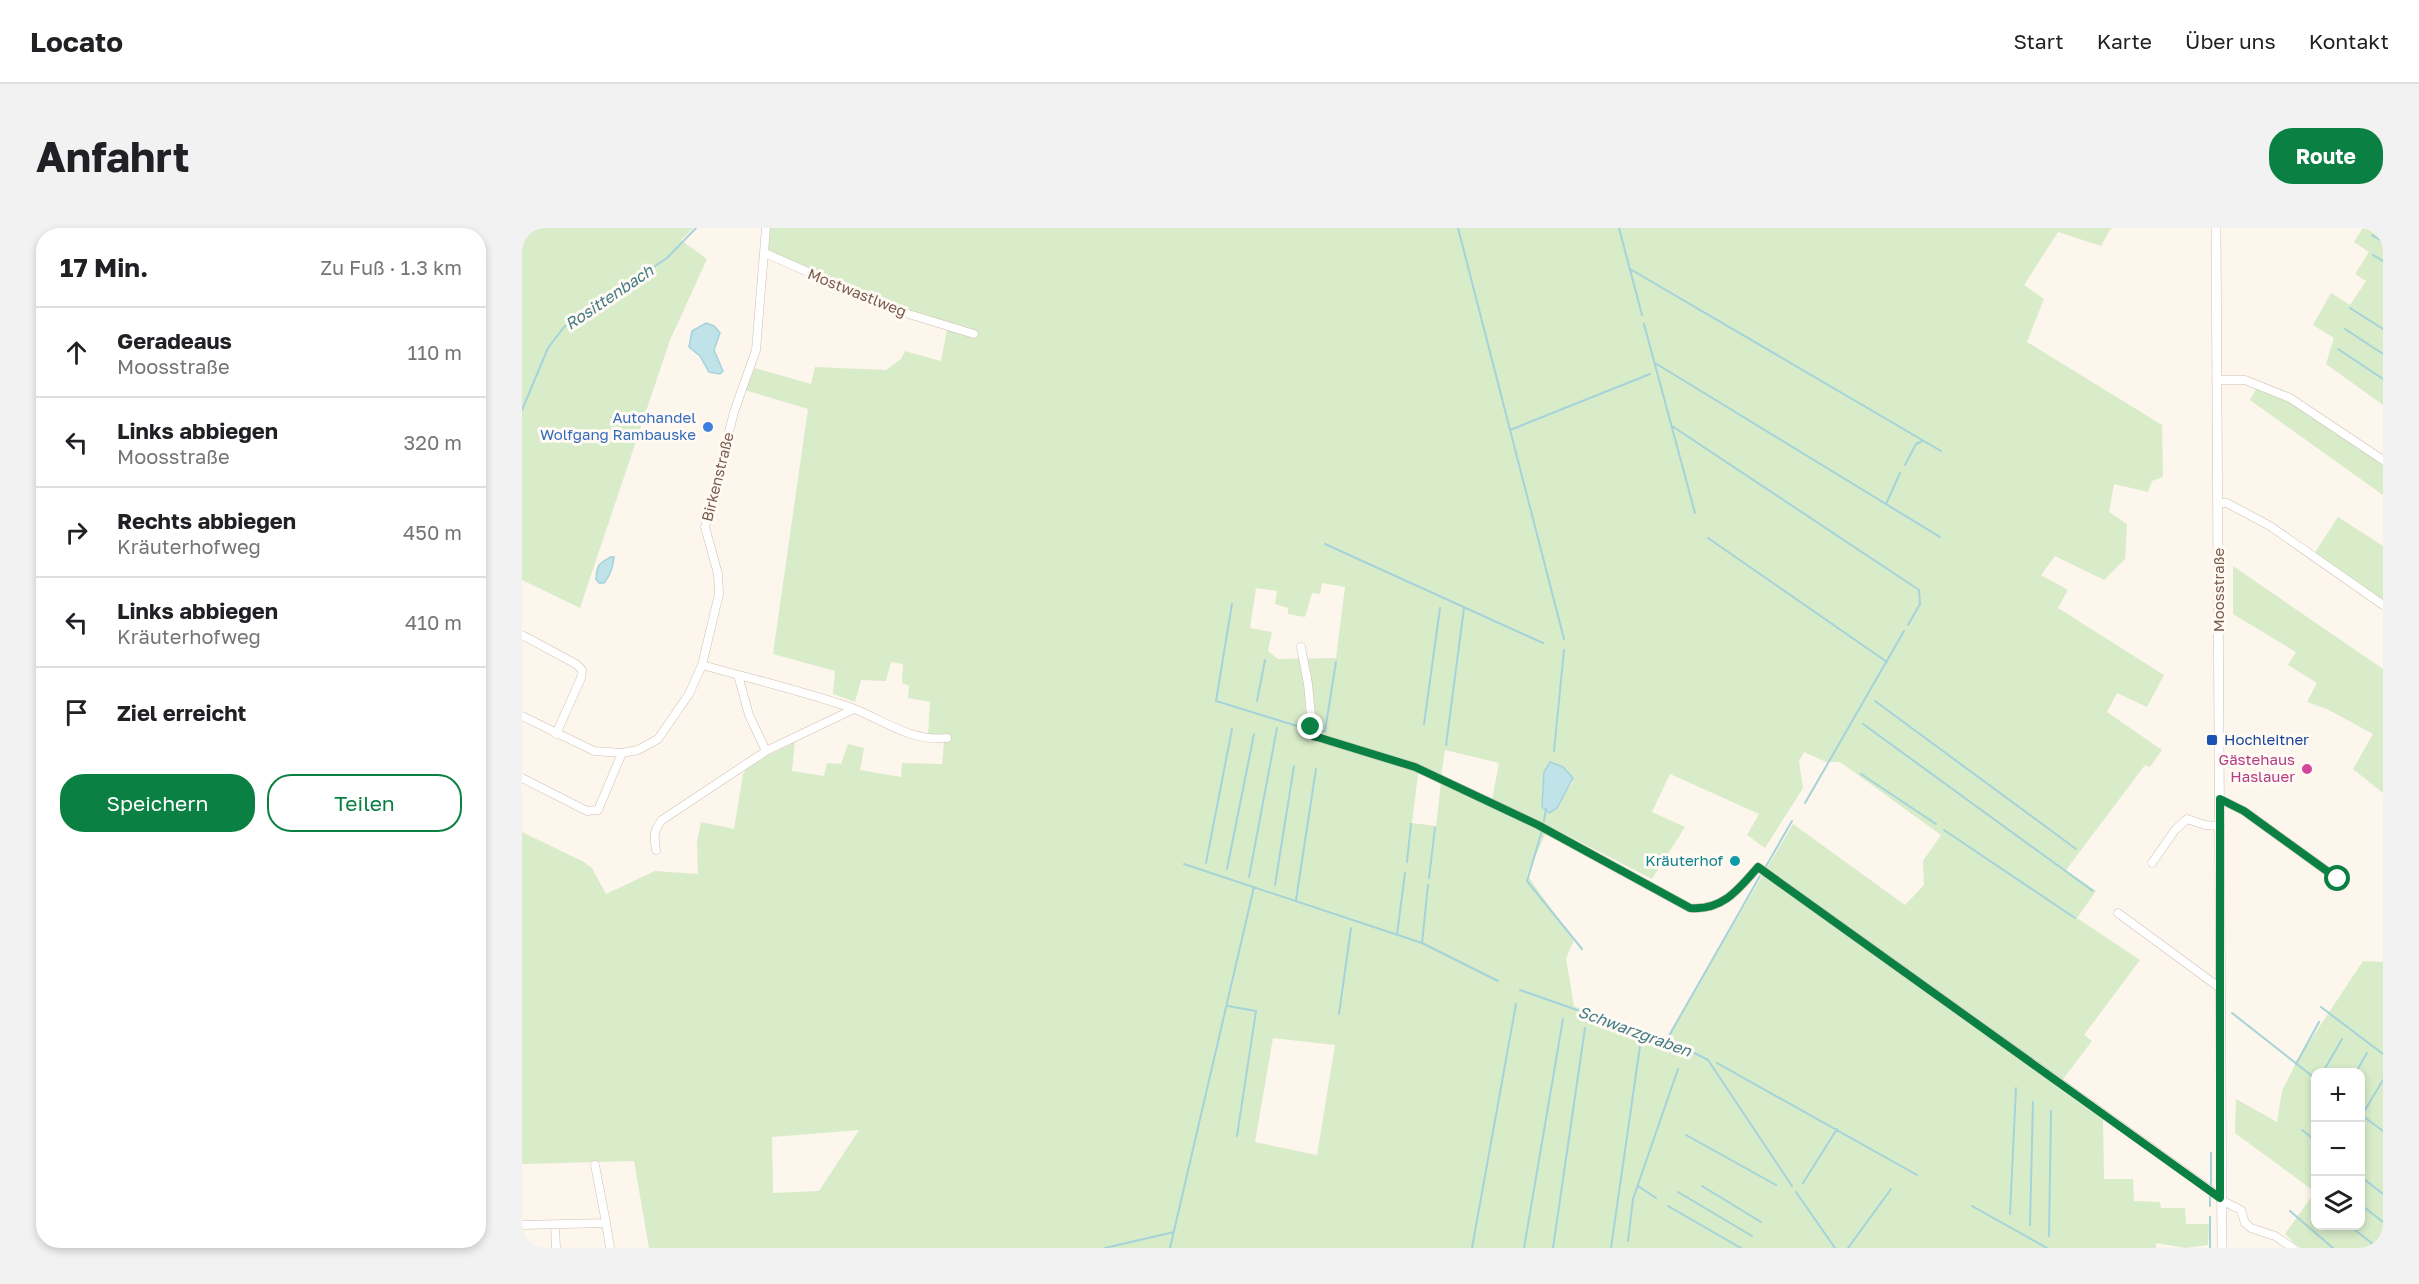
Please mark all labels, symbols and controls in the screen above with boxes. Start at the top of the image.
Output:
text: Locato [30,25,123,58]
text: Start [2013,28,2064,54]
text: Karte [2097,28,2152,54]
text: Über uns [2185,28,2276,54]
text: Kontakt [2309,28,2389,54]
button: Route [2269,128,2383,184]
text: Anfahrt [36,131,190,181]
text: 17 Min. [60,252,148,283]
text: Zu Fuß · 1.3 km [320,255,462,279]
water label: Rosittenbach [561,259,658,334]
street label: Mostwastlweg [805,264,909,320]
text: Geradeaus [117,327,232,354]
icon: ahead [60,336,93,369]
text: 110 m [408,340,462,364]
text: Moosstraße [117,354,230,378]
place label: Autohandel Wolfgang Rambauske [540,408,696,443]
text: Links abbiegen [117,417,278,444]
marker: Autohandel Wolfgang Rambauske [701,420,715,434]
icon: left [60,426,93,459]
text: 320 m [404,430,462,454]
street label: Birkenstraße [697,430,737,523]
text: Moosstraße [117,444,230,468]
text: Rechts abbiegen [117,507,296,534]
icon: right [60,516,93,549]
text: 450 m [403,520,462,544]
text: Kräuterhofweg [117,534,261,558]
street label: Moosstraße [2209,548,2227,632]
text: Links abbiegen [117,597,278,624]
icon: left [60,606,93,639]
text: 410 m [405,610,462,634]
text: Kräuterhofweg [117,624,261,648]
icon: arrive [60,696,93,729]
text: Ziel erreicht [117,699,246,726]
route end [1297,713,1323,739]
place label: Hochleitner [2224,730,2309,748]
marker: Hochleitner [2205,733,2219,747]
place label: Gästehaus Haslauer [2219,750,2295,785]
marker: Gästehaus Haslauer [2300,762,2314,776]
button: Speichern [60,774,255,832]
button: Teilen [267,774,462,832]
place label: Kräuterhof [1645,851,1724,869]
marker: Kräuterhof [1728,854,1742,868]
route start [2324,865,2350,891]
water label: Schwarzgraben [1576,1001,1695,1061]
map controls [2311,1068,2365,1230]
button: + [2311,1068,2365,1122]
button: − [2311,1122,2365,1176]
button: layers [2311,1176,2365,1230]

